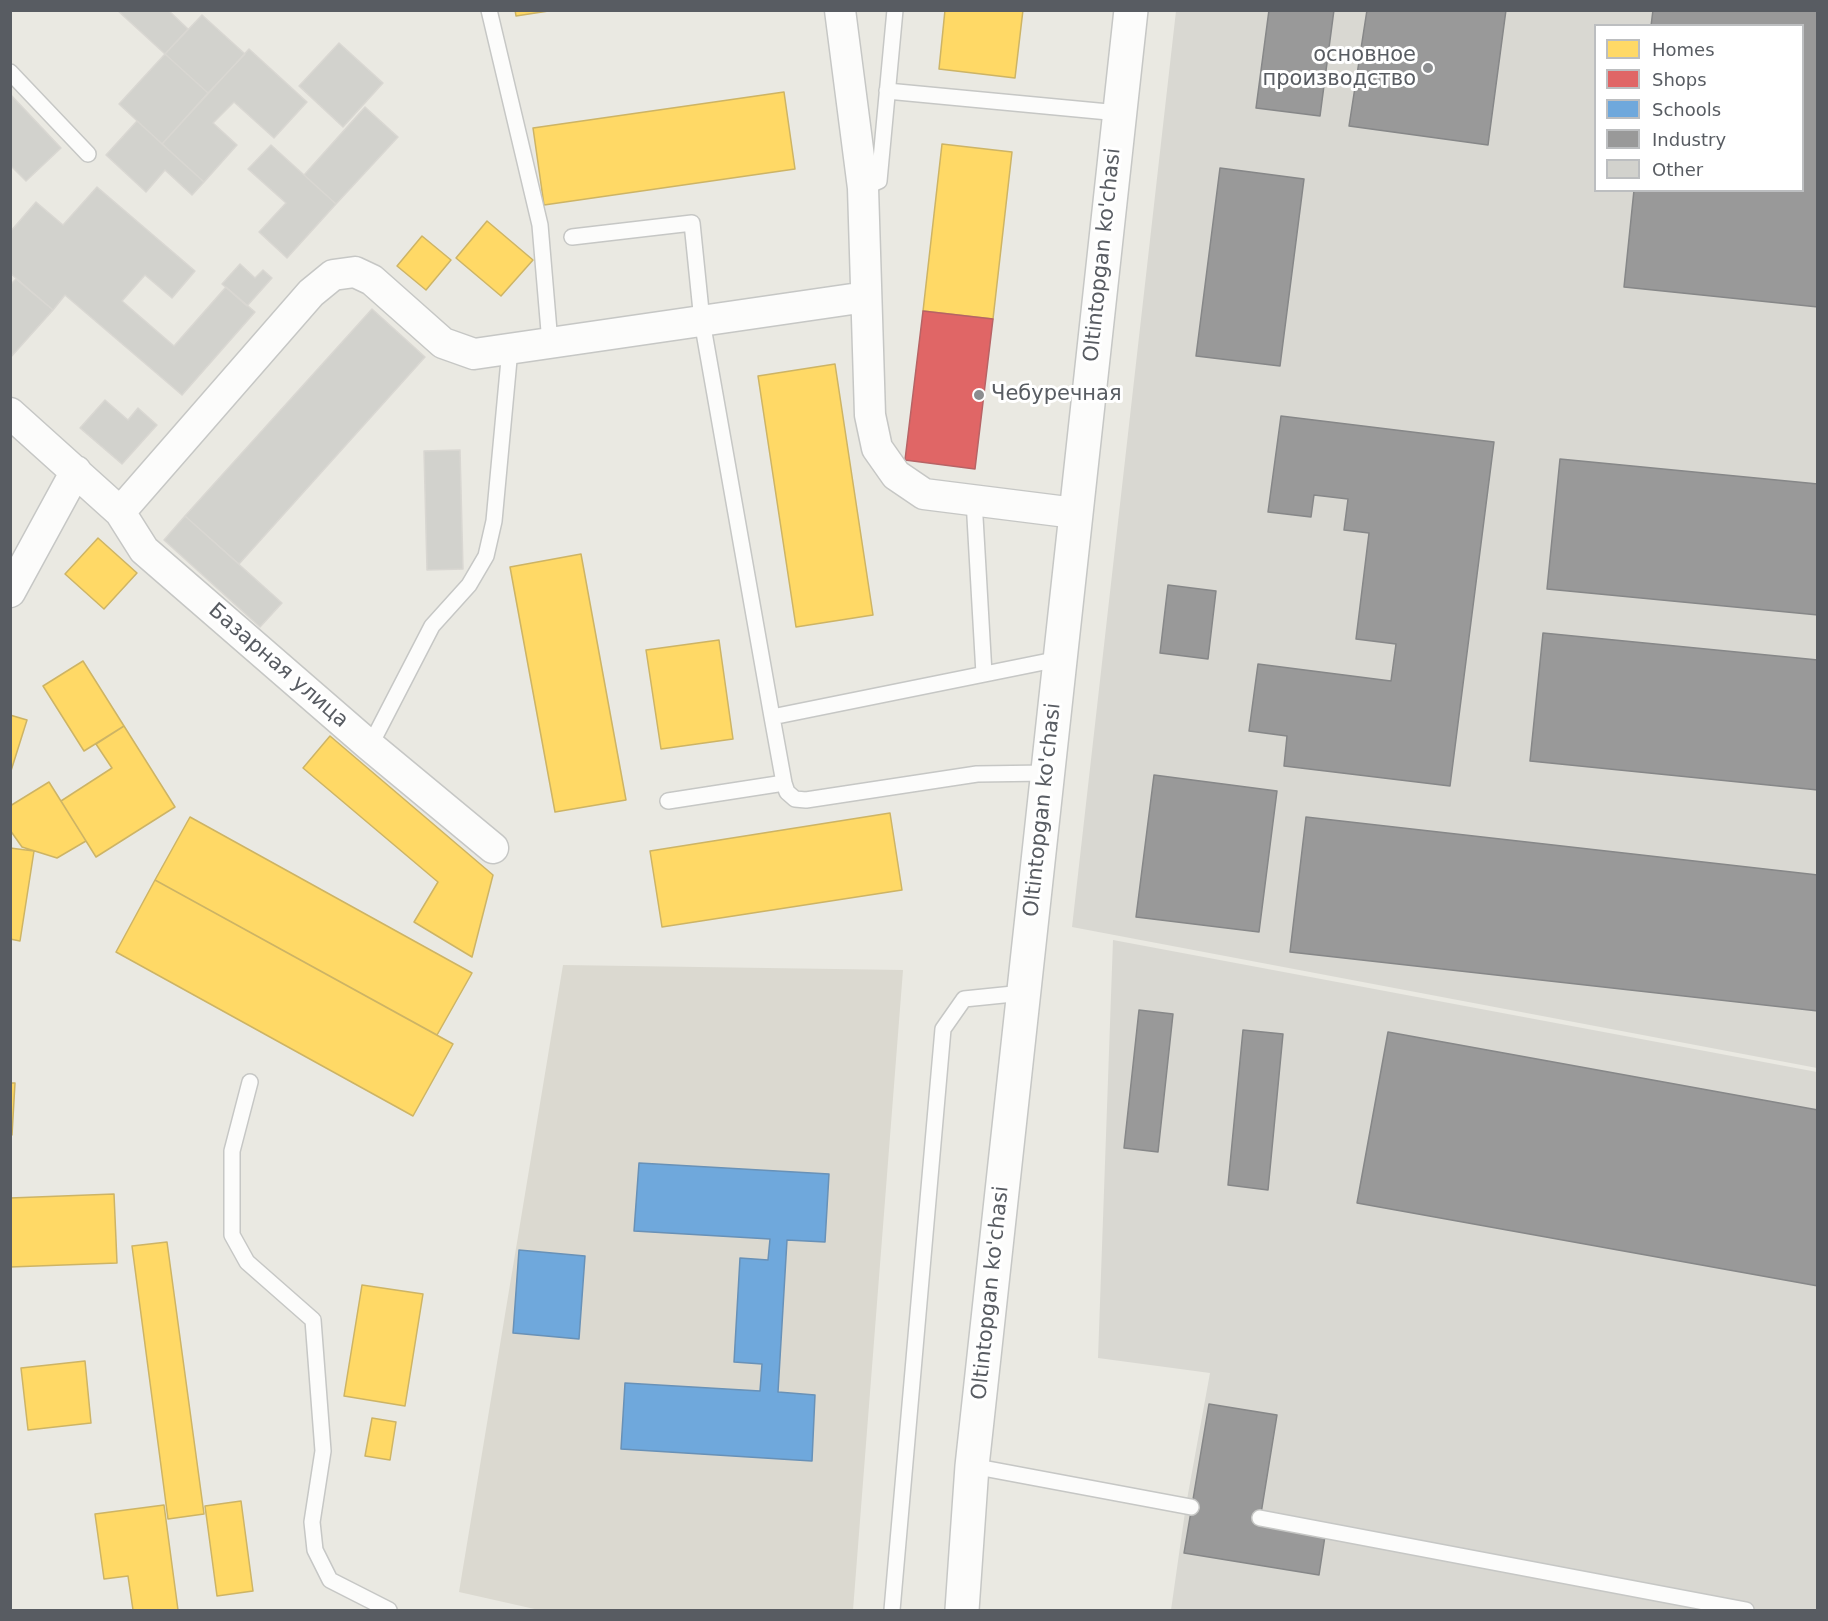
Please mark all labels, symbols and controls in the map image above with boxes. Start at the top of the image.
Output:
legend [1594,24,1804,192]
text: Homes [1652,39,1715,60]
place label: основное производство [1263,43,1416,93]
marker: основное производство [1421,61,1435,75]
text: Shops [1652,69,1707,90]
text: Schools [1652,99,1721,120]
text: Industry [1652,129,1726,150]
street label: Oltintopgan ko'chasi [1079,147,1127,363]
text: Other [1652,159,1703,180]
place label: Чебуречная [991,382,1122,408]
marker: Чебуречная [972,388,986,402]
street label: Базарная улица [203,598,353,734]
street label: Oltintopgan ko'chasi [1019,702,1067,918]
street label: Oltintopgan ko'chasi [967,1185,1015,1401]

